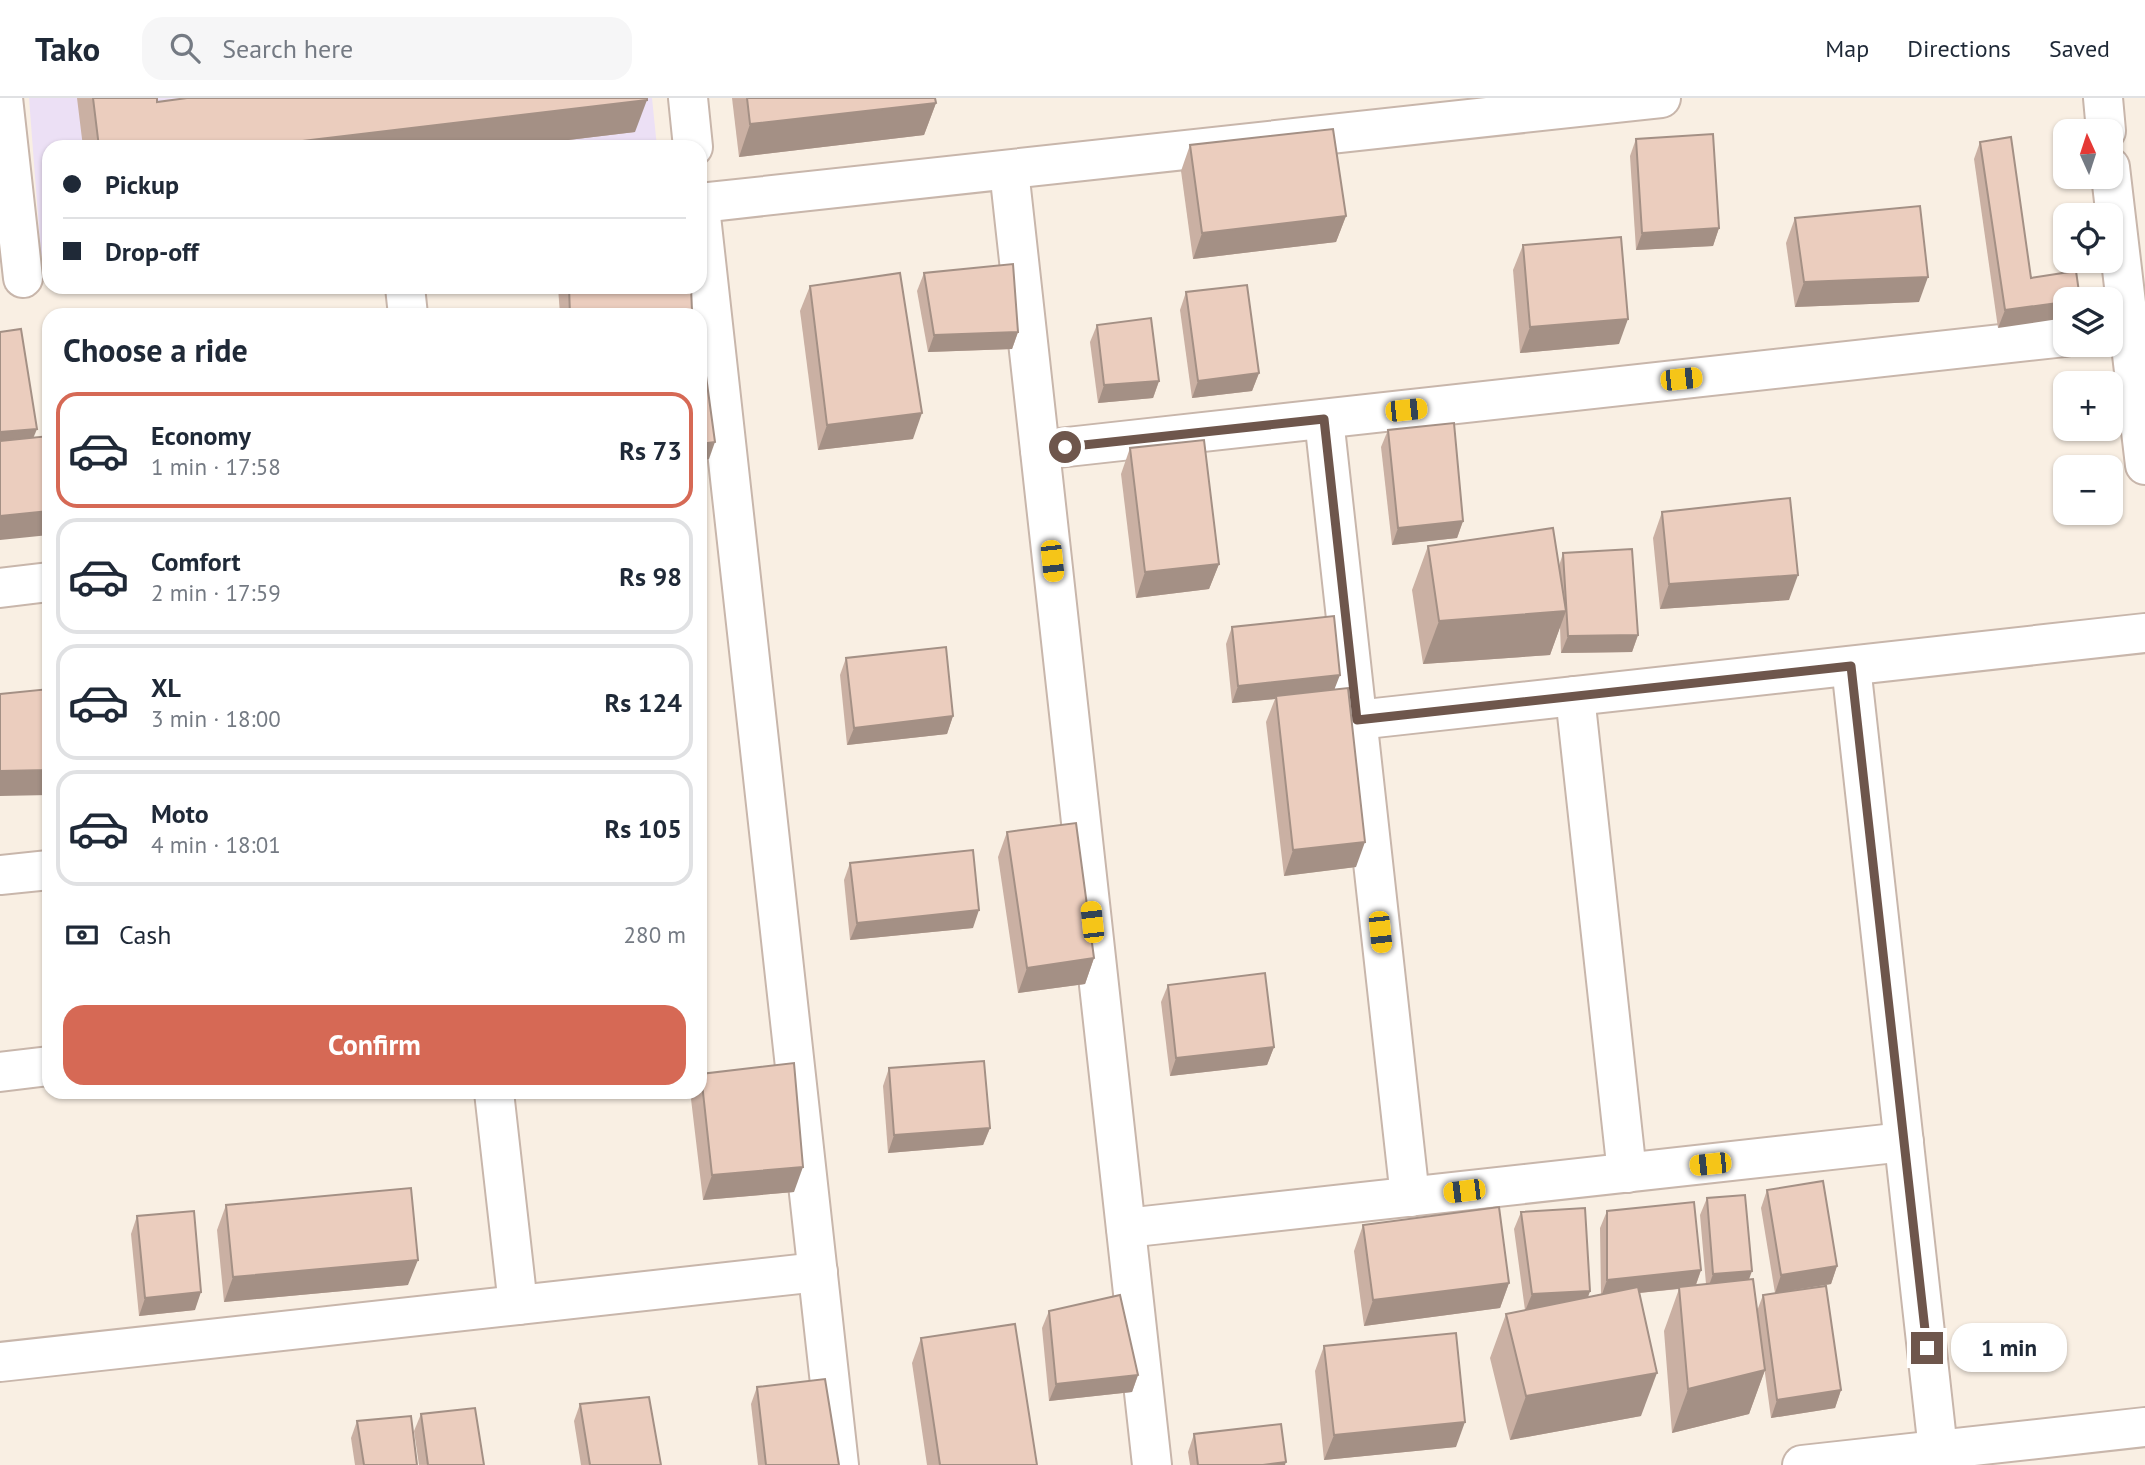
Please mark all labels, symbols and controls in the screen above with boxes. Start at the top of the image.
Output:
search box [142,17,632,80]
text: Tako [35,27,100,70]
icon: search [166,29,204,67]
text: Search here [222,32,353,65]
text: Map [1825,33,1869,64]
text: Directions [1907,33,2011,64]
text: Saved [2049,33,2110,64]
north arrow [2053,119,2123,189]
map controls [2053,119,2123,525]
text: Pickup [105,168,179,201]
button: locate [2053,203,2123,273]
text: Drop-off [105,235,199,268]
button: layers [2053,287,2123,357]
text: Choose a ride [63,329,248,371]
car [1660,366,1703,392]
button: + [2053,371,2123,441]
car [1385,397,1428,423]
icon: car [67,419,130,482]
text: Economy [151,419,251,452]
route start [1049,431,1081,463]
text: Rs 73 [619,434,682,467]
text: 1 min · 17:58 [151,452,281,481]
button: − [2053,455,2123,525]
car [1040,539,1065,583]
icon: car [67,545,130,608]
text: Comfort [151,545,241,578]
text: Rs 98 [619,560,682,593]
text: 2 min · 17:59 [151,578,281,607]
icon: car [67,671,130,734]
text: XL [151,671,181,704]
text: Rs 124 [605,686,682,719]
text: 3 min · 18:00 [151,704,281,733]
icon: car [67,797,130,860]
text: Moto [151,797,209,830]
text: Rs 105 [605,812,682,845]
text: 4 min · 18:01 [151,830,281,859]
car [1080,900,1105,944]
car [1368,910,1393,954]
icon: cash [63,916,101,954]
text: Cash [119,918,171,951]
text: 280 m [624,920,686,949]
button: Confirm [63,1005,686,1085]
car [1689,1151,1732,1177]
car [1442,1178,1487,1204]
callout: 1 min [1952,1324,2067,1372]
route end [1911,1332,1943,1364]
text: 1 min [1981,1333,2037,1362]

